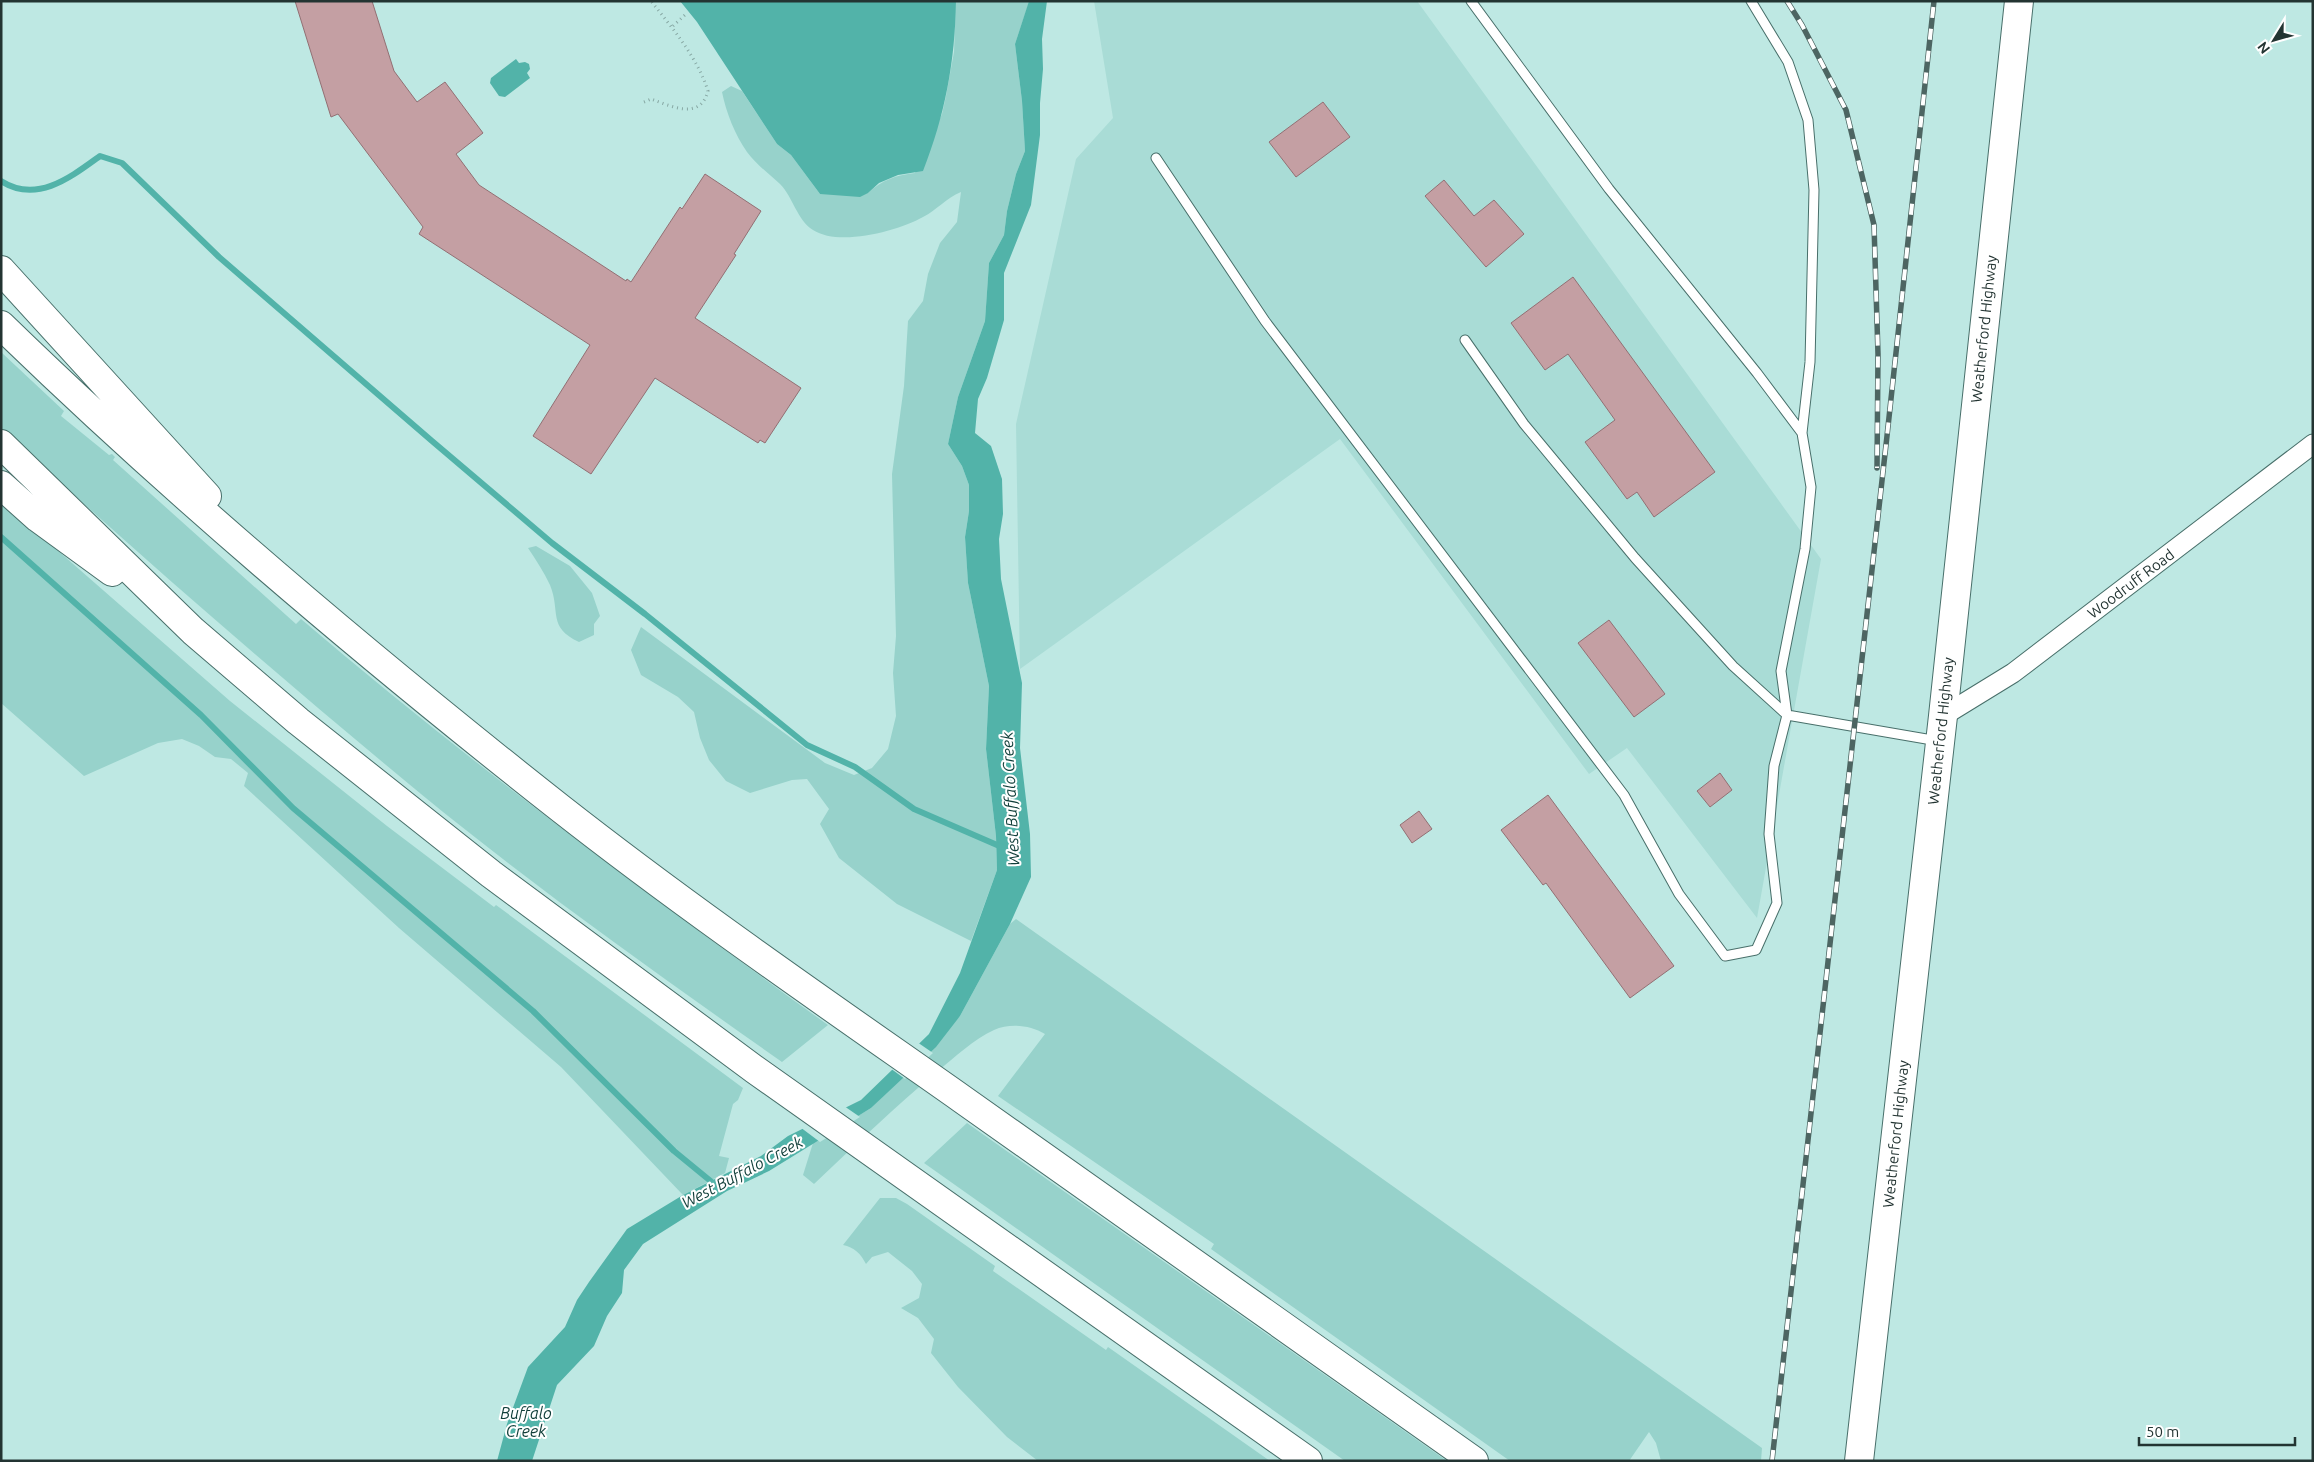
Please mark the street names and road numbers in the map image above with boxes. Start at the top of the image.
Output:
street label: Weatherford Highway [1967,254,2000,404]
street label: Woodruff Road [2084,546,2177,622]
street label: Weatherford Highway [1924,656,1957,806]
street label: Weatherford Highway [1879,1059,1912,1209]

